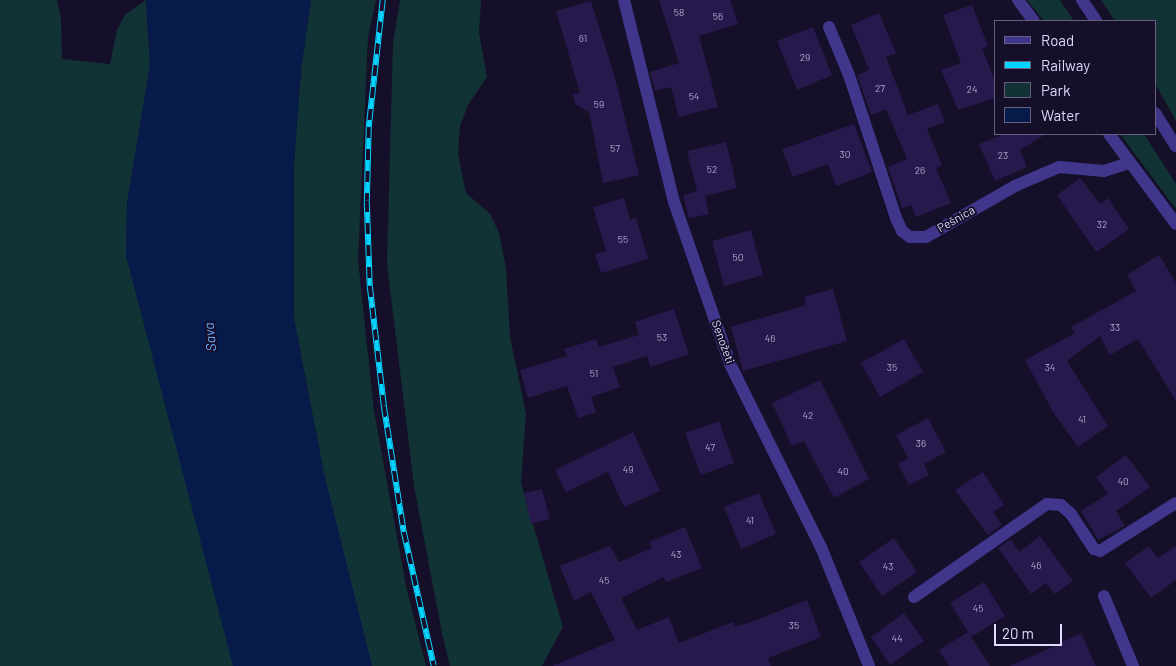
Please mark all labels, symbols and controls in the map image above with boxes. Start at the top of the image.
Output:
house number: 58 [674,7,684,19]
house number: 56 [713,11,723,23]
legend [994,20,1156,135]
text: Road [1041,31,1074,49]
house number: 61 [579,33,587,45]
house number: 29 [800,52,810,64]
text: Railway [1041,56,1090,74]
text: Park [1041,81,1070,99]
house number: 27 [875,83,885,95]
house number: 24 [967,84,977,96]
house number: 54 [689,91,699,103]
house number: 59 [594,99,604,111]
text: Water [1041,106,1080,124]
house number: 57 [610,143,620,155]
house number: 30 [840,149,850,161]
house number: 23 [998,150,1008,162]
house number: 52 [707,164,717,176]
house number: 26 [915,165,925,177]
street label: Pešnica [935,203,977,235]
house number: 32 [1097,219,1107,231]
house number: 55 [618,234,628,246]
house number: 50 [733,252,743,264]
street label: Senožeti [708,318,738,366]
water label: Sava [200,322,220,352]
house number: 33 [1110,322,1120,334]
house number: 53 [657,332,667,344]
house number: 46 [765,333,775,345]
house number: 35 [887,362,897,374]
house number: 34 [1045,362,1055,374]
house number: 51 [590,368,598,380]
house number: 42 [803,410,813,422]
house number: 41 [1078,414,1086,426]
house number: 36 [916,438,926,450]
house number: 47 [705,442,715,454]
house number: 49 [623,464,633,476]
house number: 40 [837,466,849,478]
house number: 40 [1117,476,1129,488]
house number: 41 [746,515,754,527]
house number: 43 [671,549,681,561]
house number: 46 [1031,560,1041,572]
house number: 43 [883,561,893,573]
house number: 45 [599,575,609,587]
house number: 45 [973,603,983,615]
scale bar [996,614,1064,646]
house number: 35 [789,620,799,632]
text: 20 m [1002,624,1034,642]
house number: 44 [891,633,903,645]

